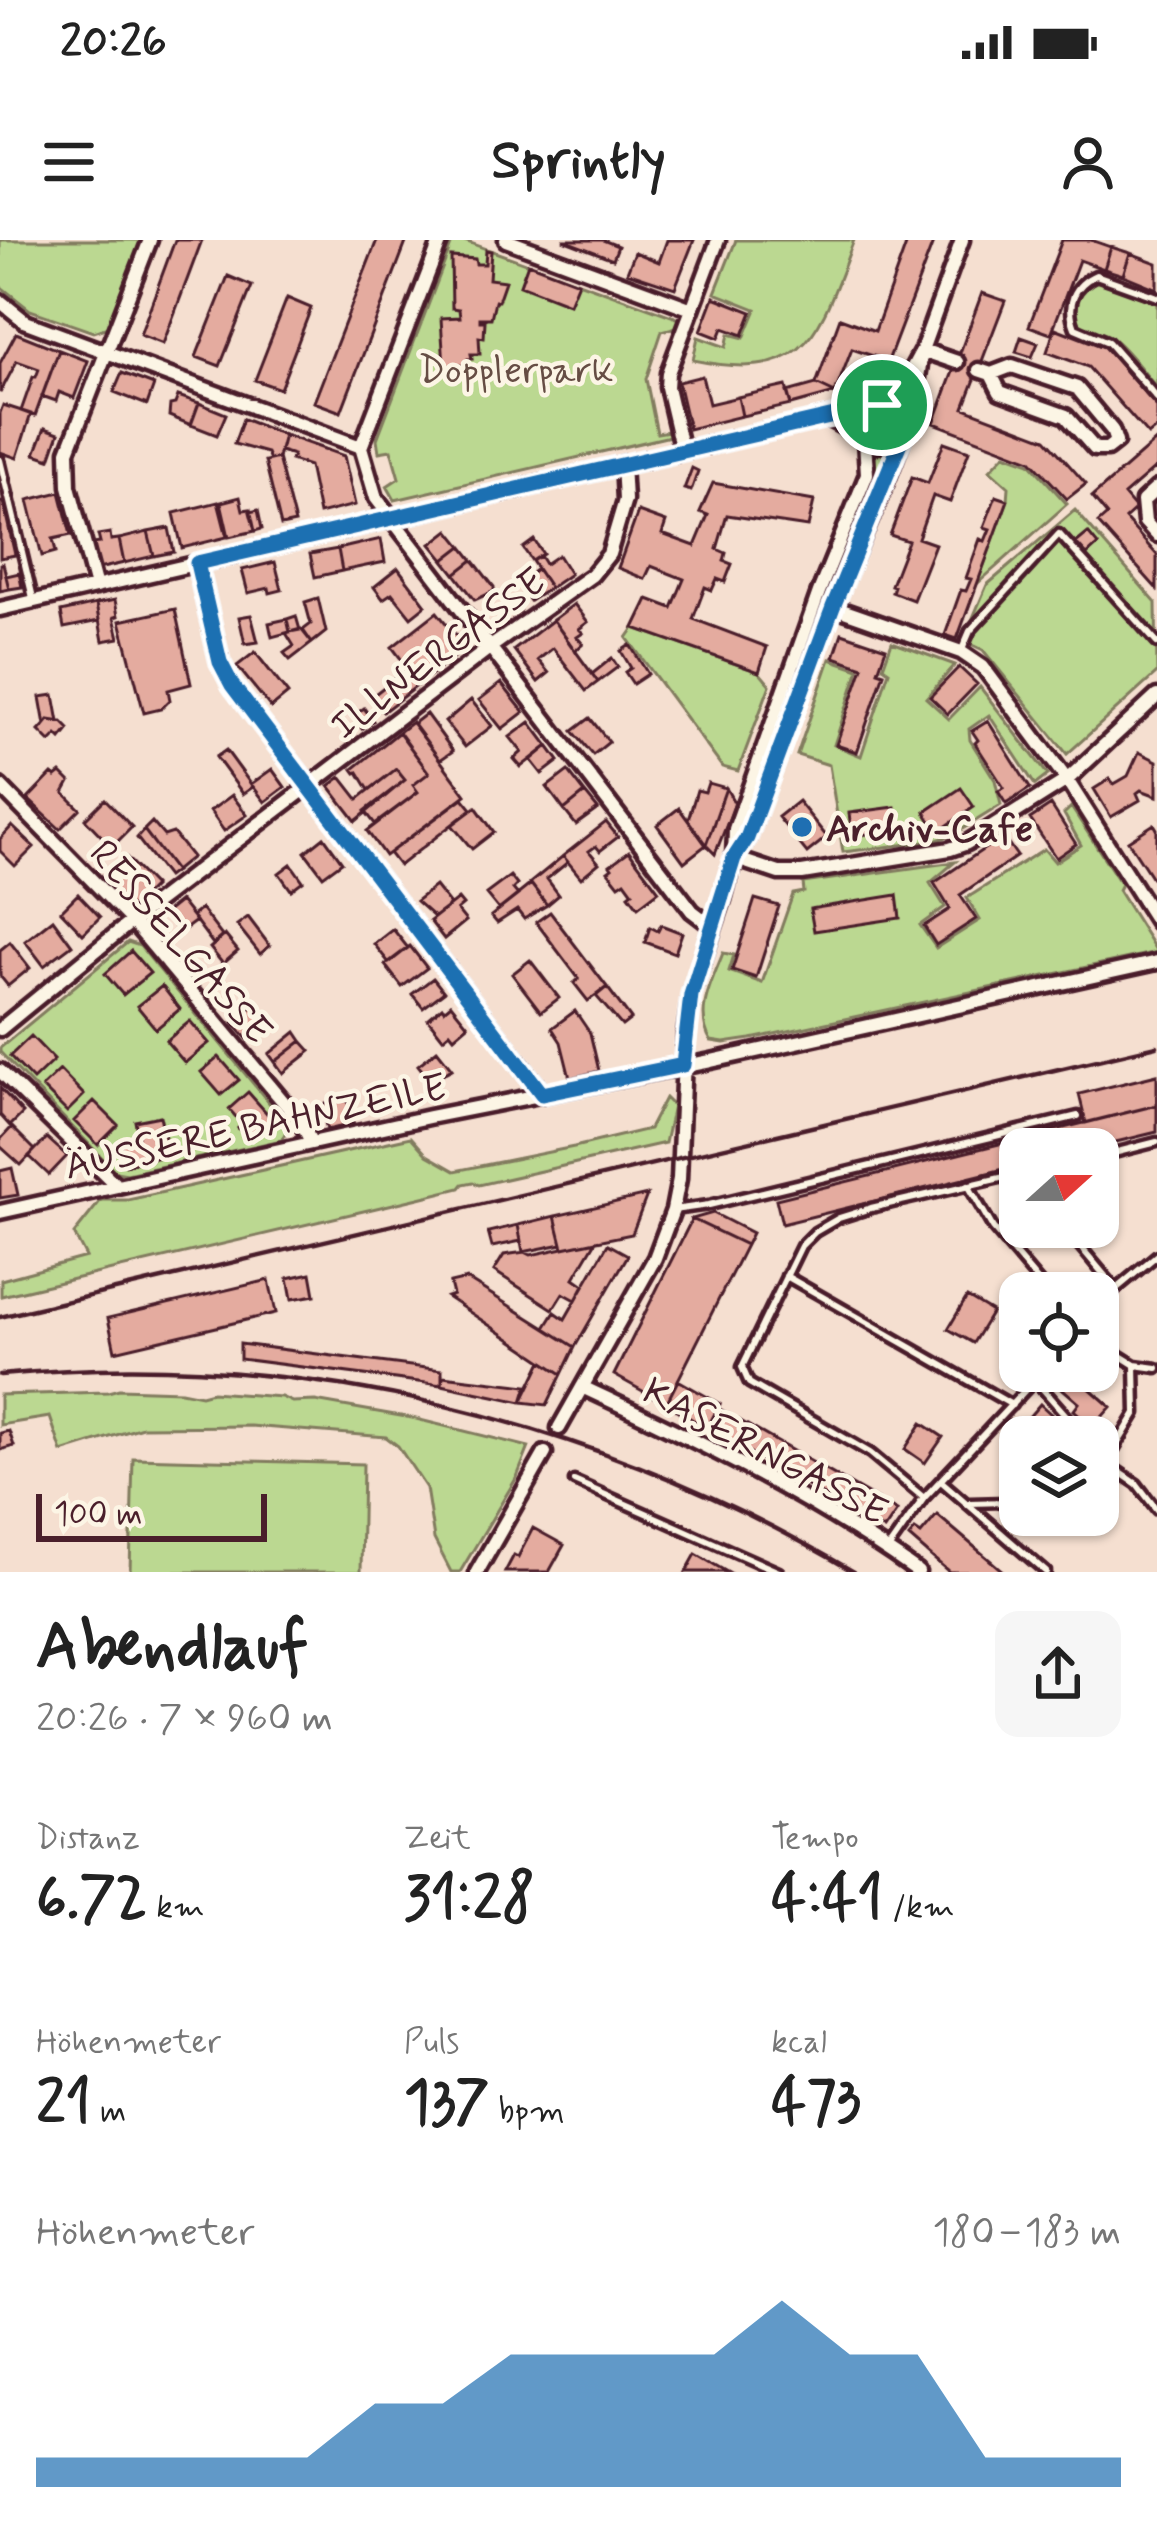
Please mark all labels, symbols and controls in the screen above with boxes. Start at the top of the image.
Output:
text: 20:26 [60,13,167,72]
text: Sprintly [491,127,666,198]
icon: menu [36,129,102,195]
icon: person [1055,129,1121,195]
park label: Dopplerpark [418,346,614,397]
pin [831,354,933,456]
icon: arrive [849,372,915,438]
street label: ILLNERGASSE [321,557,557,752]
place label: Archiv-Cafe [826,805,1033,856]
marker: Archiv-Cafe [789,814,815,840]
street label: RESSELGASSE [76,830,282,1056]
street label: ÄUSSERE BAHNZEILE [60,1063,451,1194]
north arrow [999,1128,1119,1248]
map controls [999,1128,1119,1536]
button: locate [999,1272,1119,1392]
street label: KASERNGASSE [633,1367,895,1539]
button: layers [999,1416,1119,1536]
scale bar [36,1488,267,1541]
text: 100 m [54,1493,143,1537]
text: Abendlauf [36,1606,308,1692]
button: share [995,1611,1121,1737]
text: 20:26 · 7 × 960 m [36,1694,333,1745]
text: Distanz [36,1817,140,1861]
text: Zeit [404,1817,471,1861]
text: Tempo [771,1817,859,1861]
text: 6.72 [36,1861,147,1940]
text: 31:28 [404,1861,535,1940]
text: 4:41 [771,1861,883,1940]
text: km [147,1886,204,1930]
text: /km [883,1886,954,1930]
text: Höhenmeter [36,2021,221,2065]
text: Puls [404,2021,459,2065]
text: kcal [771,2021,827,2065]
text: 21 [36,2065,91,2144]
text: 137 [404,2065,489,2144]
text: 473 [771,2065,861,2144]
text: m [91,2090,126,2134]
text: bpm [489,2090,565,2134]
text: Höhenmeter [36,2208,254,2259]
text: 180–183 m [932,2208,1121,2259]

